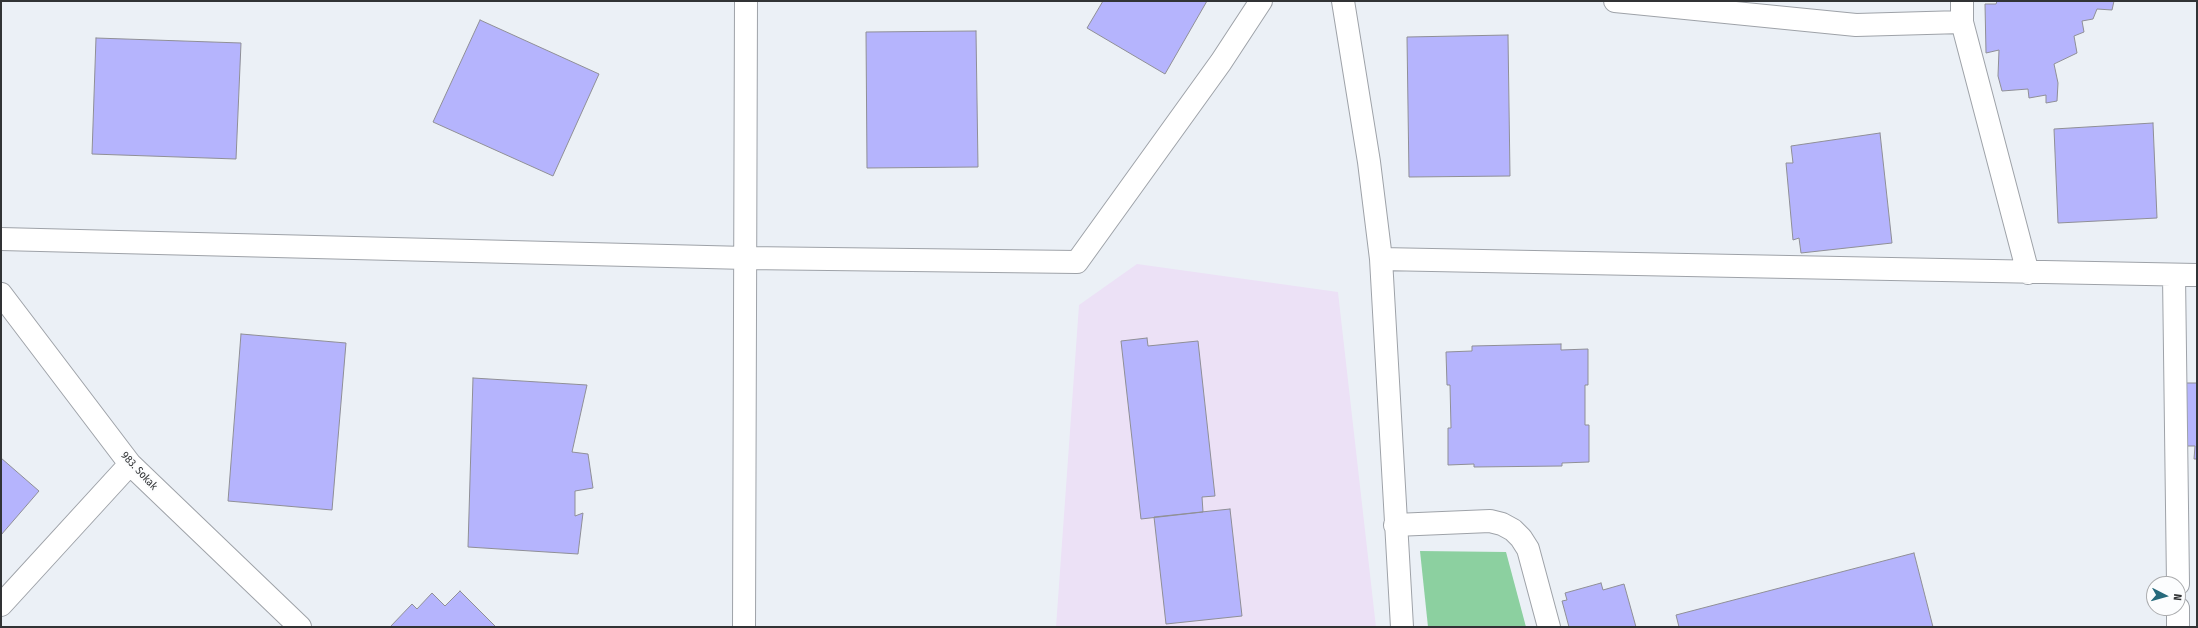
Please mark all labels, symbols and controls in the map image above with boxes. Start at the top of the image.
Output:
street label: 983. Sokak [118,449,160,493]
north arrow [2146,576,2186,616]
text: N [2171,593,2184,601]

